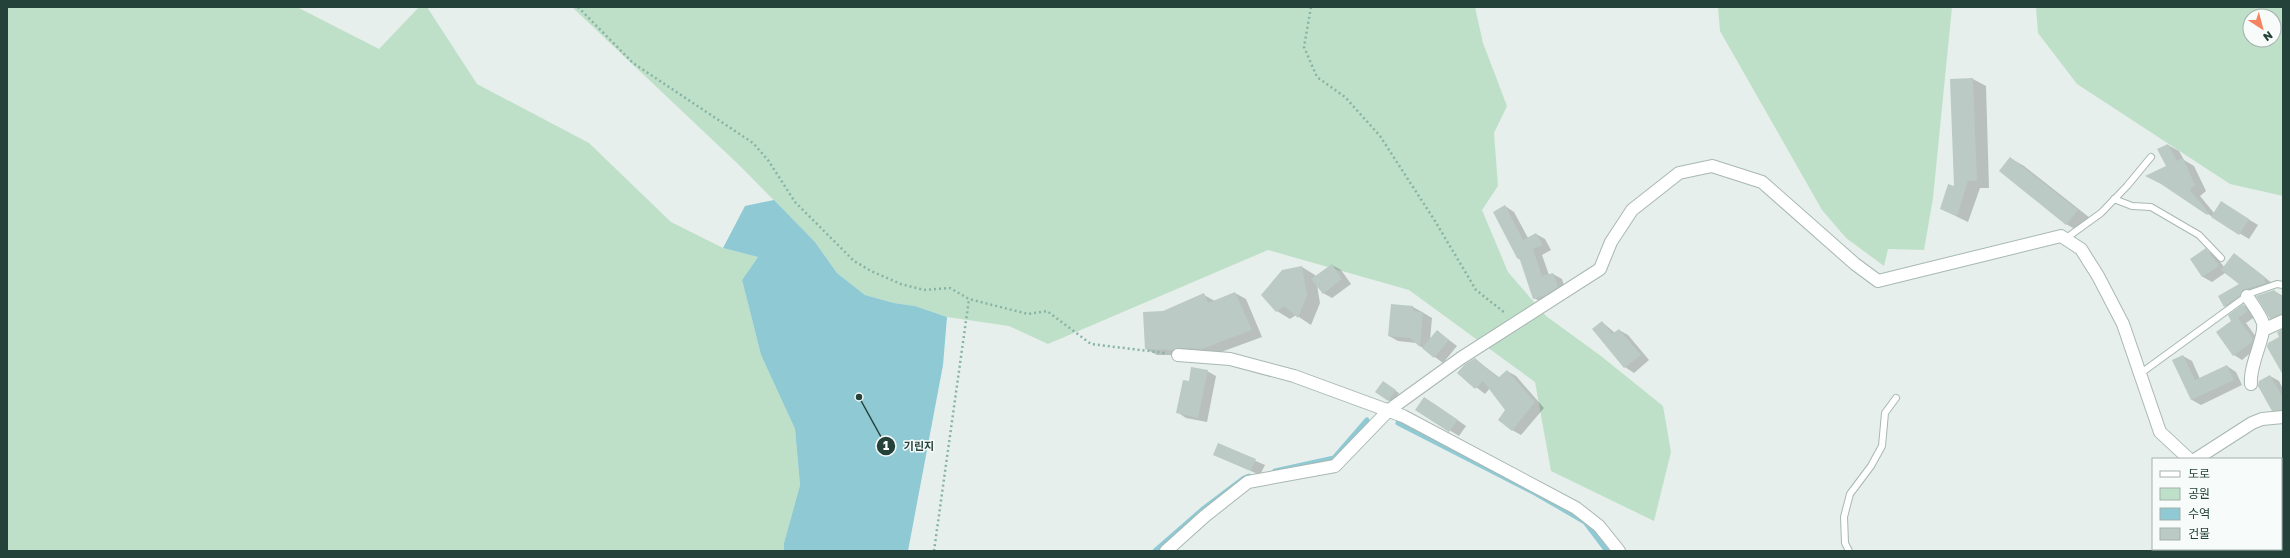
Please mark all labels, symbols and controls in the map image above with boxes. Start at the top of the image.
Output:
north arrow [2242,8,2282,48]
text: N [2261,29,2275,44]
callout: 기린지 [876,434,943,457]
text: 1 [883,438,889,453]
text: 기린지 [904,439,934,452]
legend [2152,458,2282,550]
text: 도로 [2188,466,2210,481]
text: 공원 [2188,486,2210,501]
text: 수역 [2188,506,2210,521]
text: 건물 [2188,526,2210,541]

